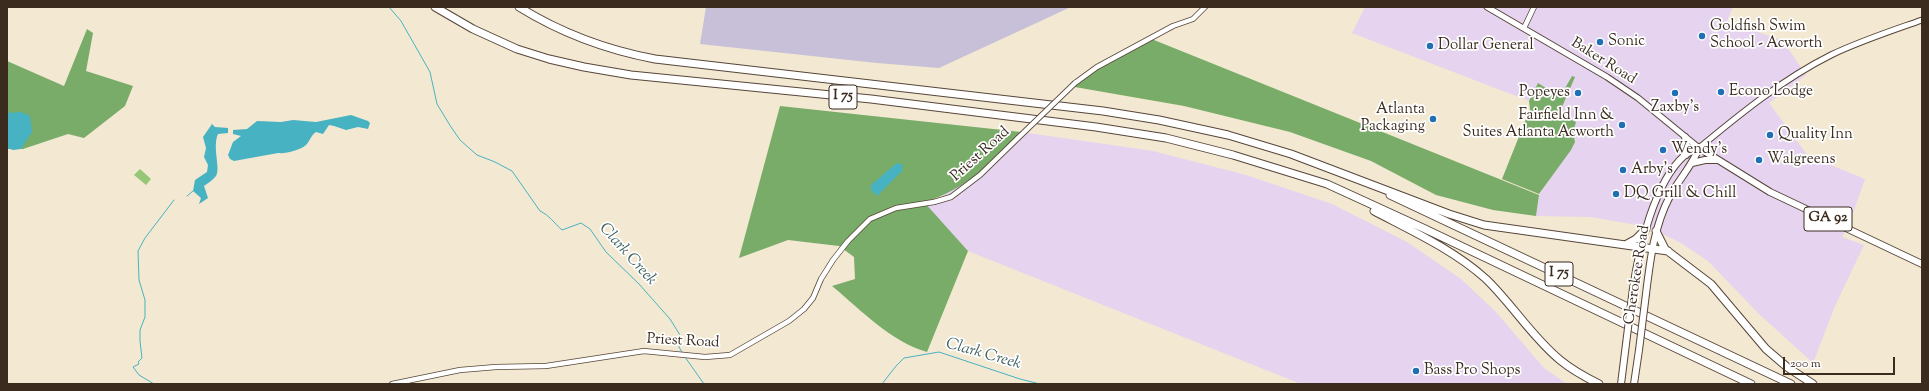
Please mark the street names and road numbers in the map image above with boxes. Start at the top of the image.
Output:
street label: Baker Road [1567,35,1639,89]
road number: I 75 [829,85,857,109]
street label: Priest Road [948,124,1014,186]
road number: GA 92 [1804,207,1852,231]
street label: Cherokee Road [1621,224,1655,326]
road number: I 75 [1545,262,1573,286]
street label: Priest Road [646,331,720,353]

